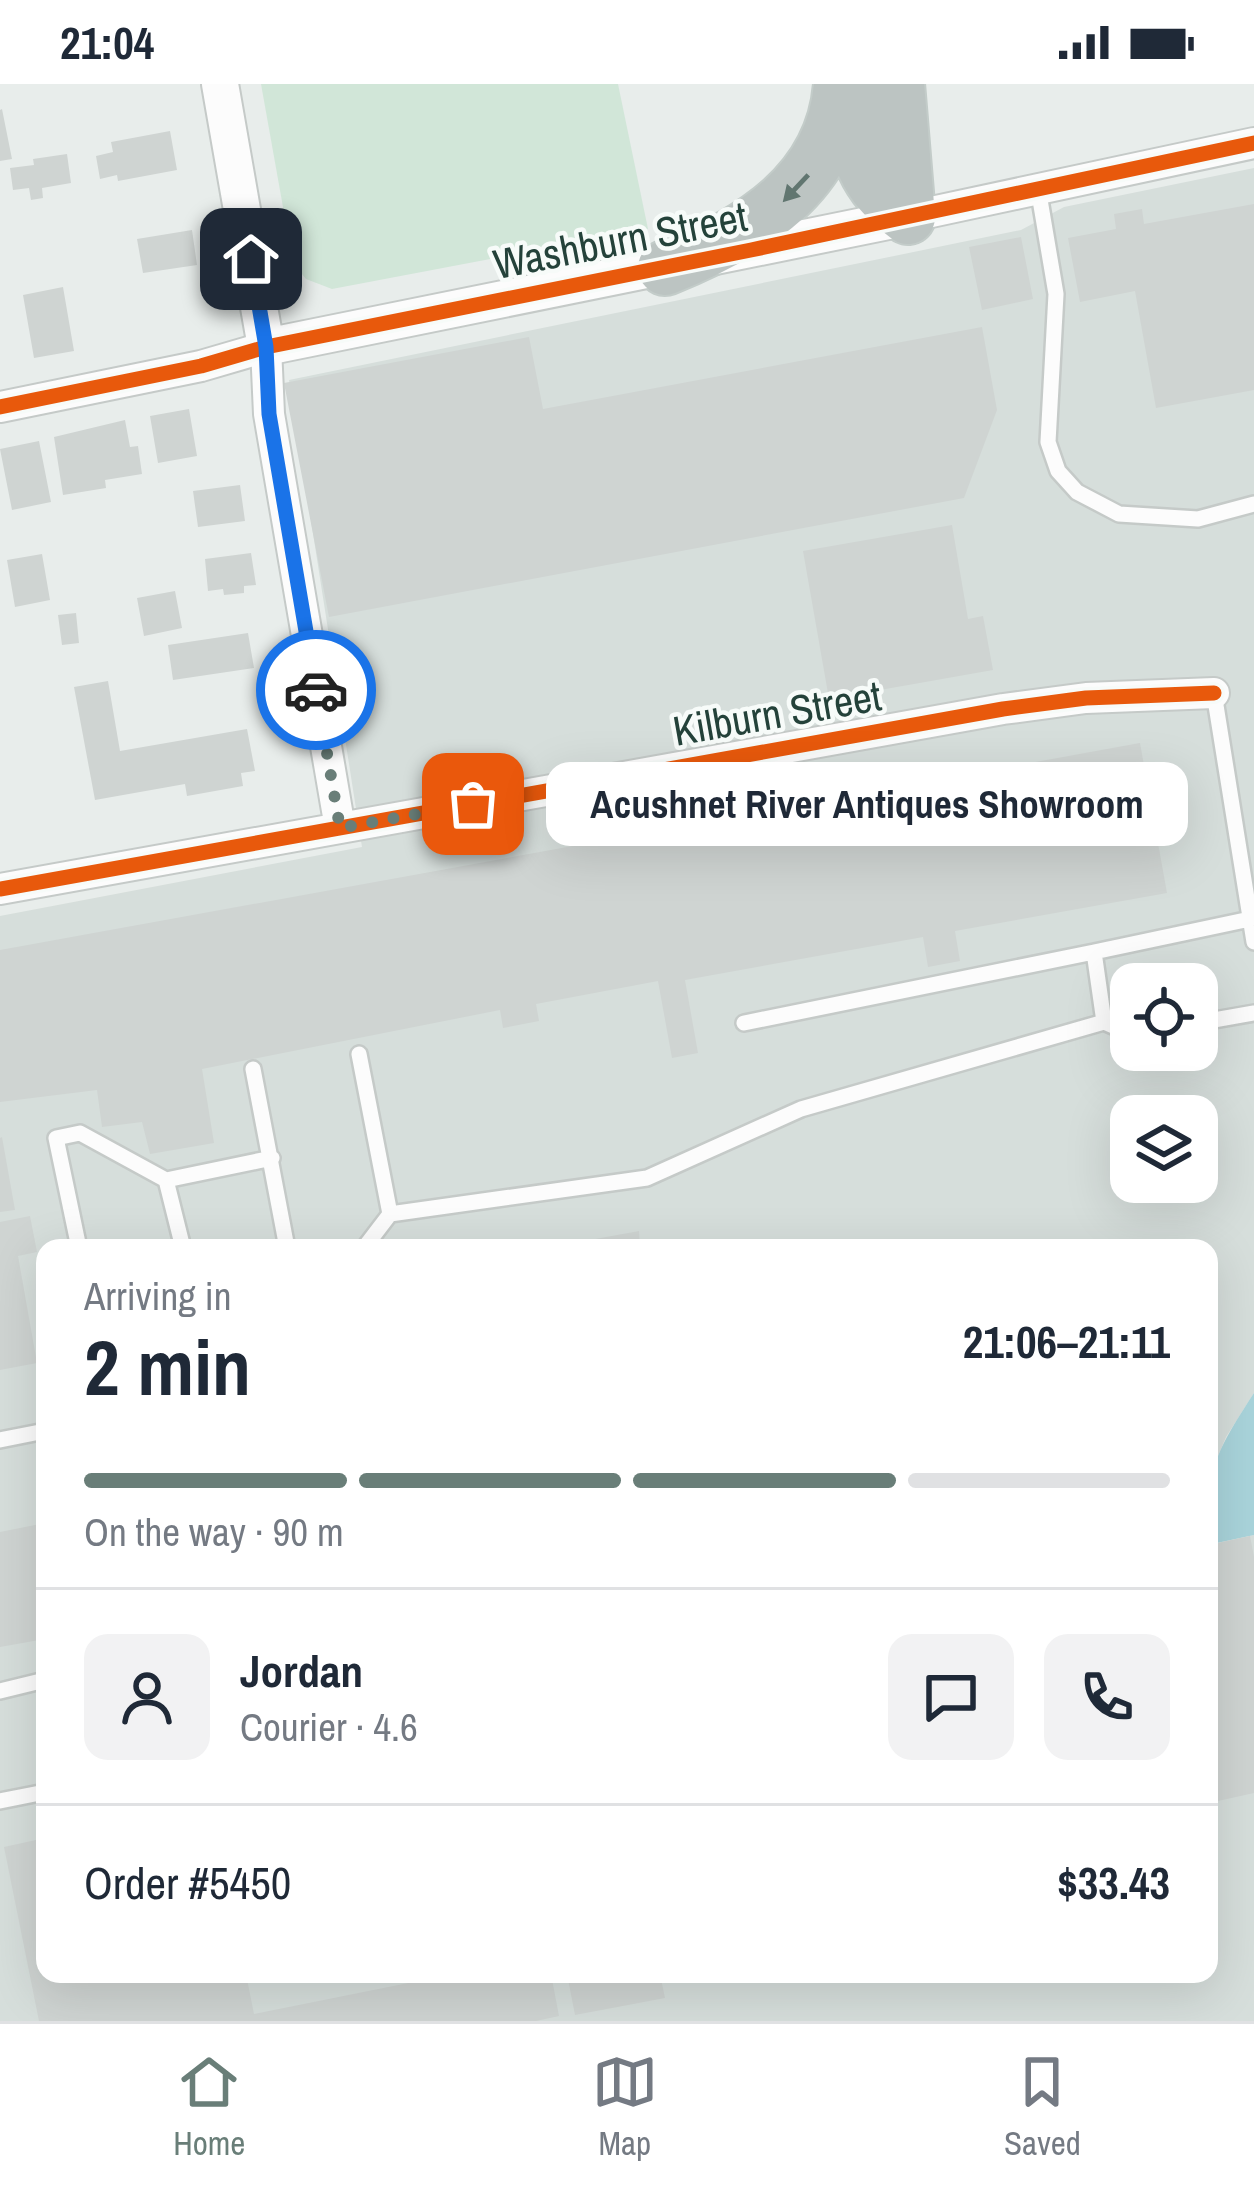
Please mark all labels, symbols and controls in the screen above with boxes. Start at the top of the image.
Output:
text: 21:04 [60,12,154,73]
one-way arrow [782,174,810,203]
street label: Washburn Street [488,188,752,292]
pin [200,208,302,310]
icon: home [218,226,284,292]
courier [256,630,376,750]
icon: car [283,657,349,723]
street label: Kilburn Street [668,667,886,759]
pin [422,753,524,855]
callout: Acushnet River Antiques Showroom [545,762,1187,846]
icon: bag [440,771,506,837]
text: Acushnet River Antiques Showroom [590,778,1144,830]
map controls [1110,963,1218,1203]
button: locate [1110,963,1218,1071]
button: layers [1110,1095,1218,1203]
text: Arriving in [84,1270,232,1322]
text: 21:06–21:11 [963,1311,1170,1372]
text: 2 min [84,1314,251,1419]
text: On the way · 90 m [84,1506,344,1558]
button: person [84,1634,210,1760]
button: chat [888,1634,1014,1760]
button: phone [1044,1634,1170,1760]
text: Jordan [240,1640,363,1701]
text: Courier · 4.6 [240,1701,418,1753]
text: Order #5450 [84,1852,291,1913]
text: $33.43 [1057,1852,1170,1913]
tab: Home [173,2049,245,2165]
tab: Map [592,2049,658,2165]
tab: Saved [1004,2049,1081,2165]

